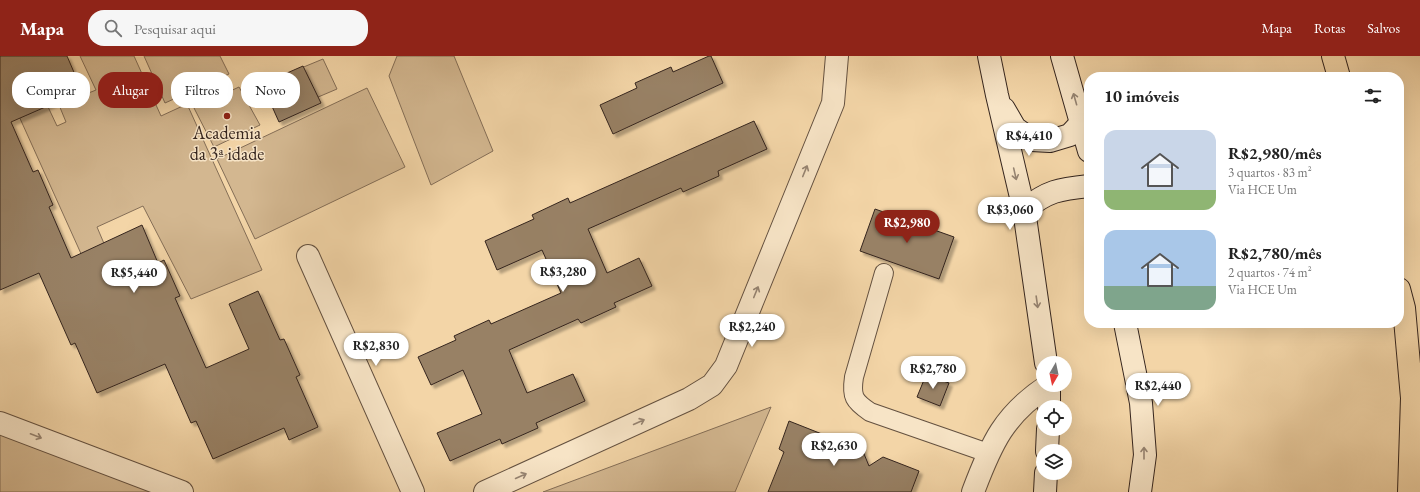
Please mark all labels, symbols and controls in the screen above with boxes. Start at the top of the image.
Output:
search box [88,10,368,46]
text: Mapa [20,16,64,41]
icon: search [102,17,124,39]
text: Pesquisar aqui [134,19,216,38]
text: Mapa [1261,19,1292,37]
text: Rotas [1314,19,1345,37]
text: Salvos [1367,19,1400,37]
chip: Comprar [12,72,90,108]
chip: Alugar [98,72,163,108]
chip: Filtros [171,72,233,108]
chip: Novo [241,72,300,108]
text: 10 imóveis [1104,85,1179,107]
icon: filters [1362,85,1384,107]
one-way arrow [1071,93,1078,106]
marker: Academia da 3ª idade [222,111,232,121]
place label: Academia da 3ª idade [190,121,264,165]
pin: R$4,410 [992,123,1066,157]
text: R$4,410 [1006,127,1052,144]
text: R$2,980/mês [1228,142,1322,164]
icon: home [1136,146,1184,194]
text: 3 quartos · 83 m² [1228,164,1312,181]
one-way arrow [802,166,810,178]
one-way arrow [1012,167,1020,180]
text: Via HCE Um [1228,181,1297,198]
pin: R$3,060 [973,197,1047,231]
text: R$3,060 [987,201,1033,218]
pin: R$2,980 [870,210,944,244]
text: R$2,980 [884,214,930,231]
text: R$2,780/mês [1228,242,1322,264]
icon: home [1136,246,1184,294]
pin: R$3,280 [526,259,600,293]
pin: R$5,440 [97,260,171,294]
text: R$3,280 [540,263,586,280]
text: R$5,440 [111,264,157,281]
text: 2 quartos · 74 m² [1228,264,1312,281]
text: Via HCE Um [1228,281,1297,298]
one-way arrow [753,286,761,298]
one-way arrow [1033,295,1041,308]
pin: R$2,240 [715,314,789,348]
text: R$2,240 [729,318,775,335]
pin: R$2,830 [339,333,413,367]
text: R$2,830 [353,337,399,354]
pin: R$2,780 [896,356,970,390]
north arrow [1036,356,1072,392]
map controls [1036,356,1072,480]
text: R$2,780 [910,360,956,377]
pin: R$2,440 [1121,373,1195,407]
text: R$2,440 [1135,377,1181,394]
button: locate [1036,400,1072,436]
one-way arrow [632,418,644,425]
one-way arrow [30,433,42,441]
pin: R$2,630 [797,433,871,467]
text: R$2,630 [811,437,857,454]
button: layers [1036,444,1072,480]
one-way arrow [1140,447,1148,460]
one-way arrow [514,472,526,479]

